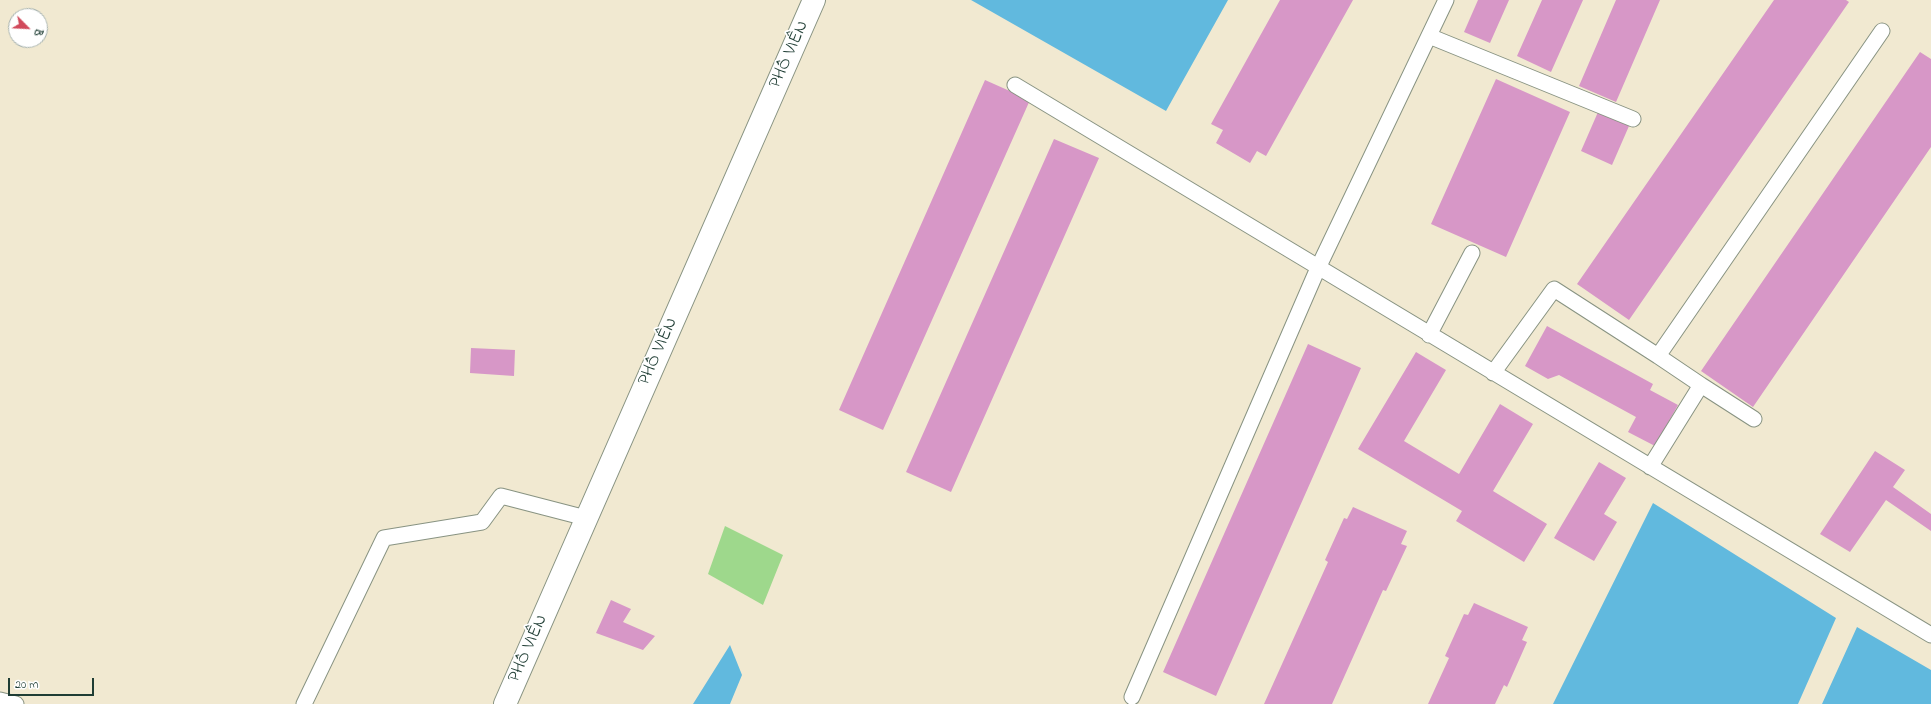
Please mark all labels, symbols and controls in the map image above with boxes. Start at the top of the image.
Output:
north arrow [8,8,48,48]
street label: PHỐ VIÊN [766,18,814,92]
text: B [29,26,47,39]
street label: PHỐ VIÊN [635,315,683,389]
street label: PHỐ VIÊN [505,612,553,686]
scale bar [10,670,96,696]
text: 20 m [15,676,38,694]

